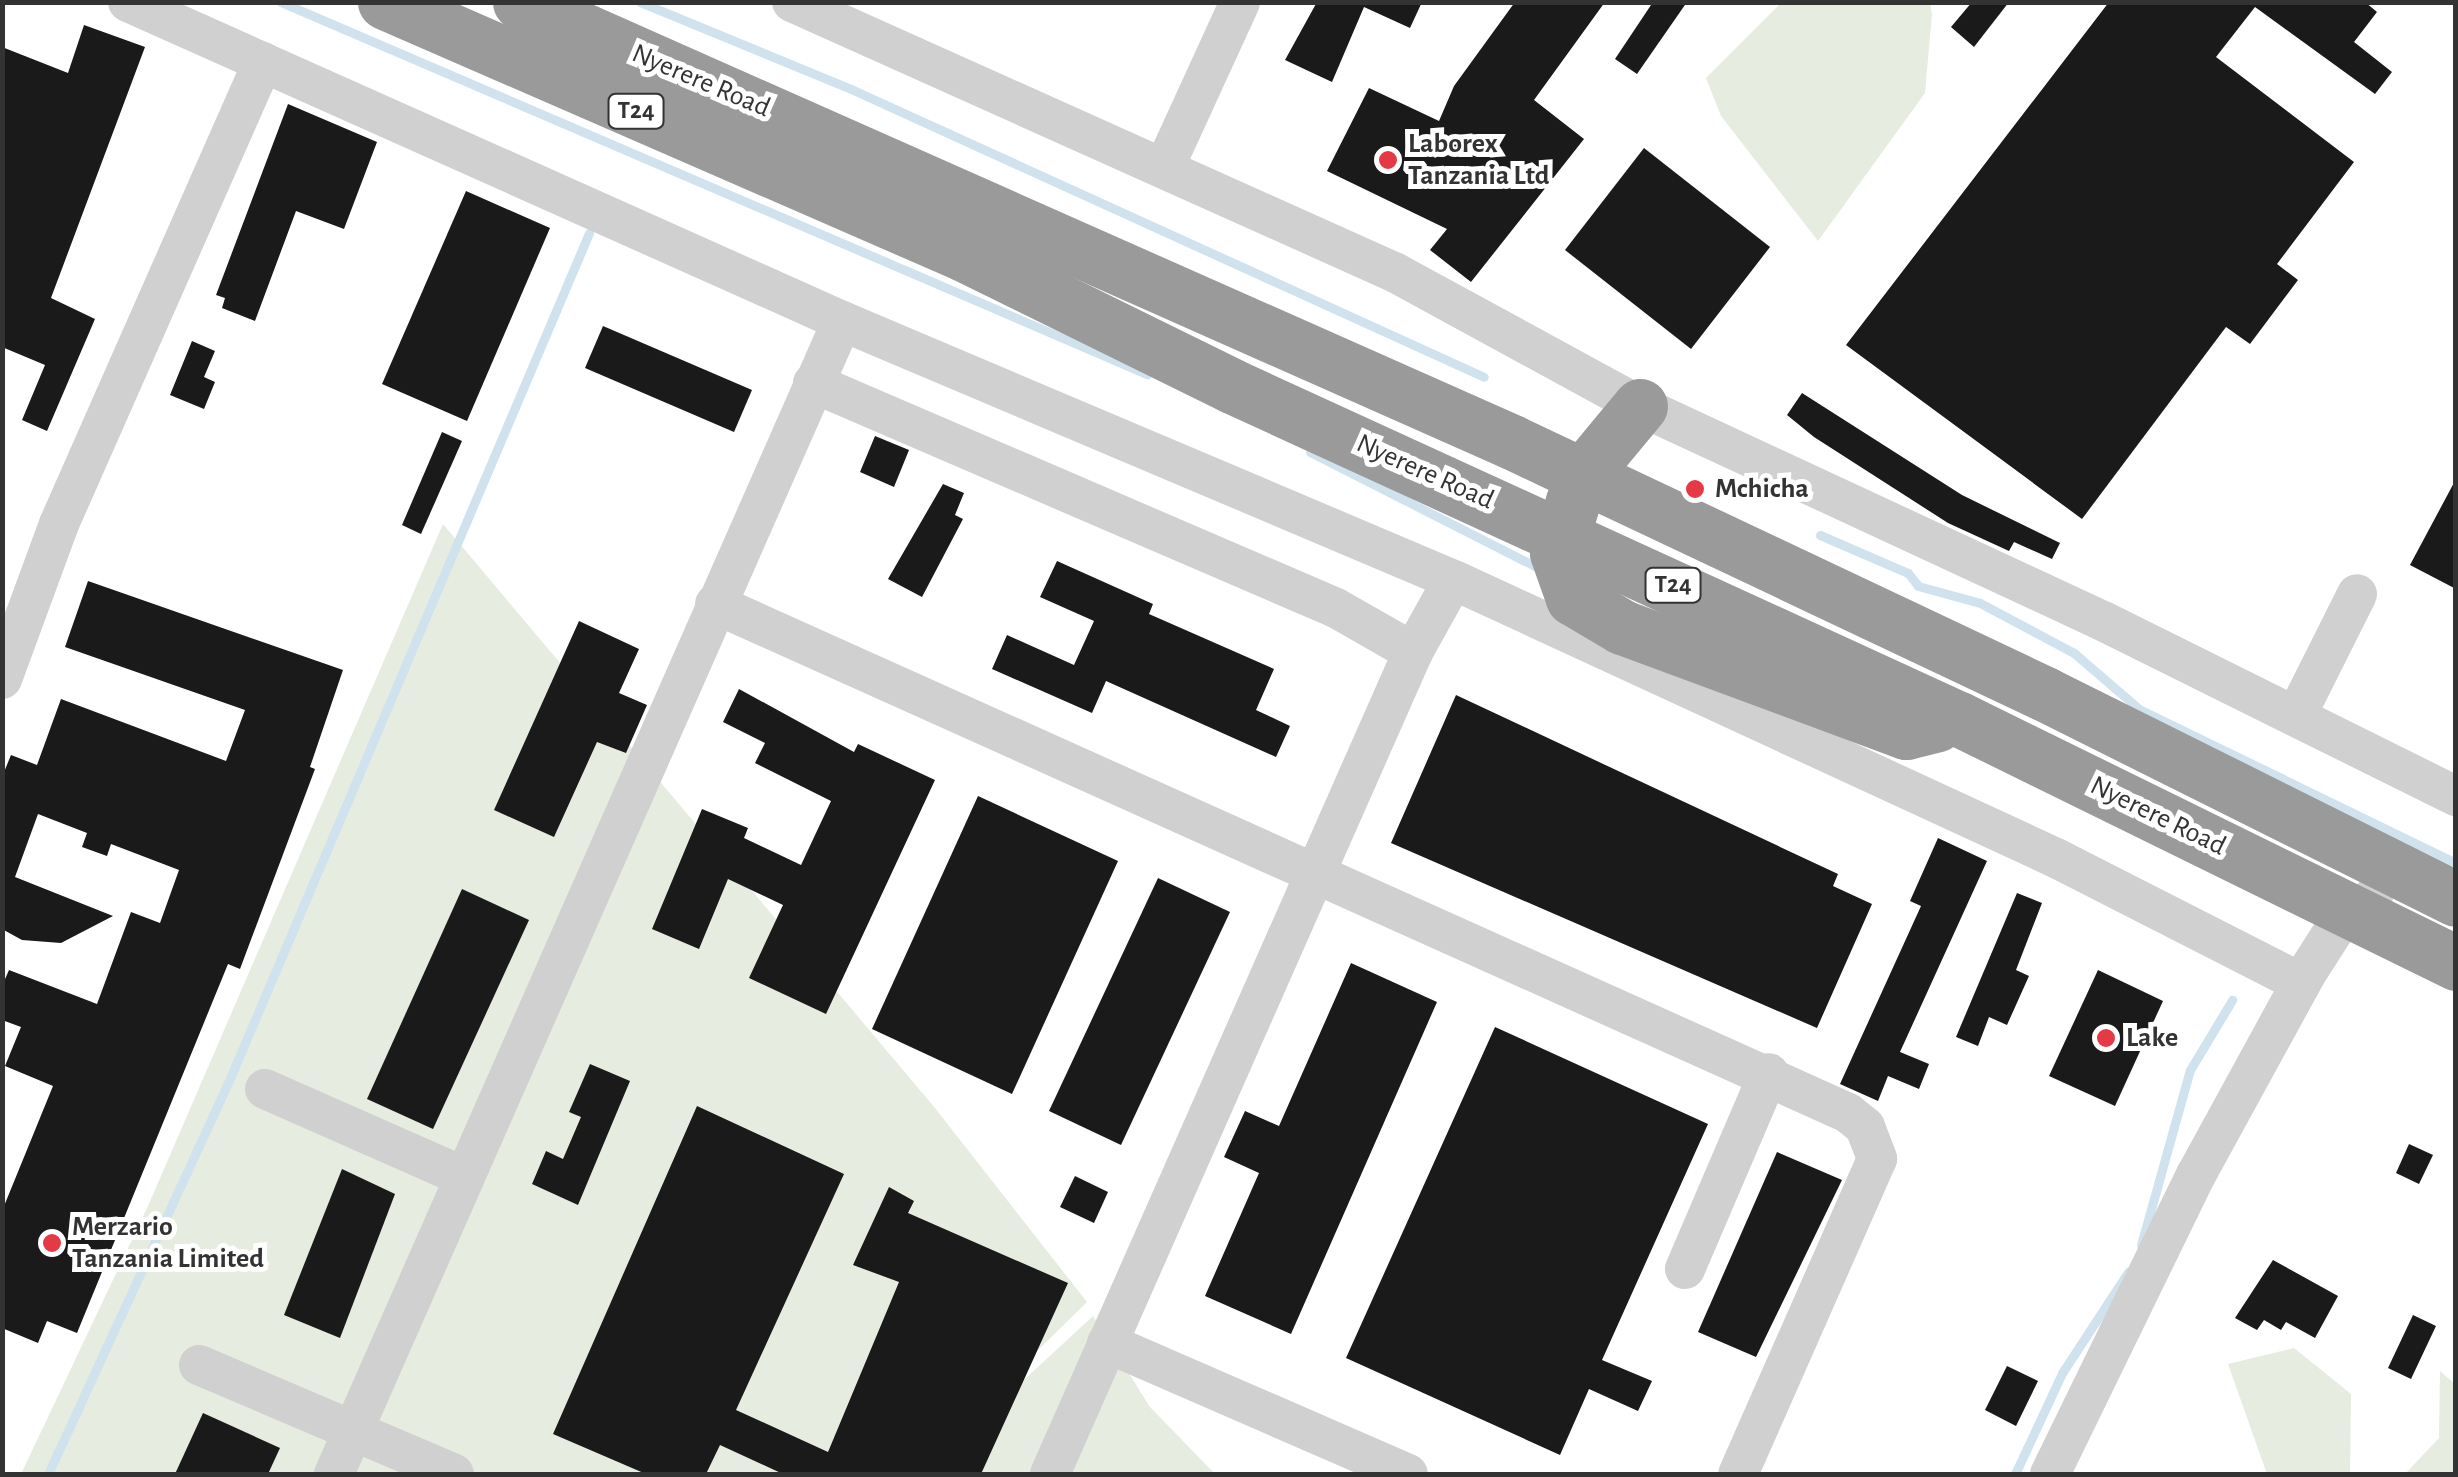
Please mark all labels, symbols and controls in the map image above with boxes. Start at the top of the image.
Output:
street label: Nyerere Road [627,37,775,125]
road number: T24 [606,91,666,131]
place label: Laborex Tanzania Ltd [1408,127,1550,193]
marker: Laborex Tanzania Ltd [1377,149,1399,171]
street label: Nyerere Road [1351,427,1499,517]
place label: Mchicha [1715,472,1809,506]
marker: Mchicha [1684,478,1706,500]
road number: T24 [1643,565,1703,605]
street label: Nyerere Road [2085,769,2231,863]
place label: Lake [2126,1021,2178,1055]
marker: Lake [2095,1027,2117,1049]
place label: Merzario Tanzania Limited [72,1210,264,1276]
marker: Merzario Tanzania Limited [41,1232,63,1254]

